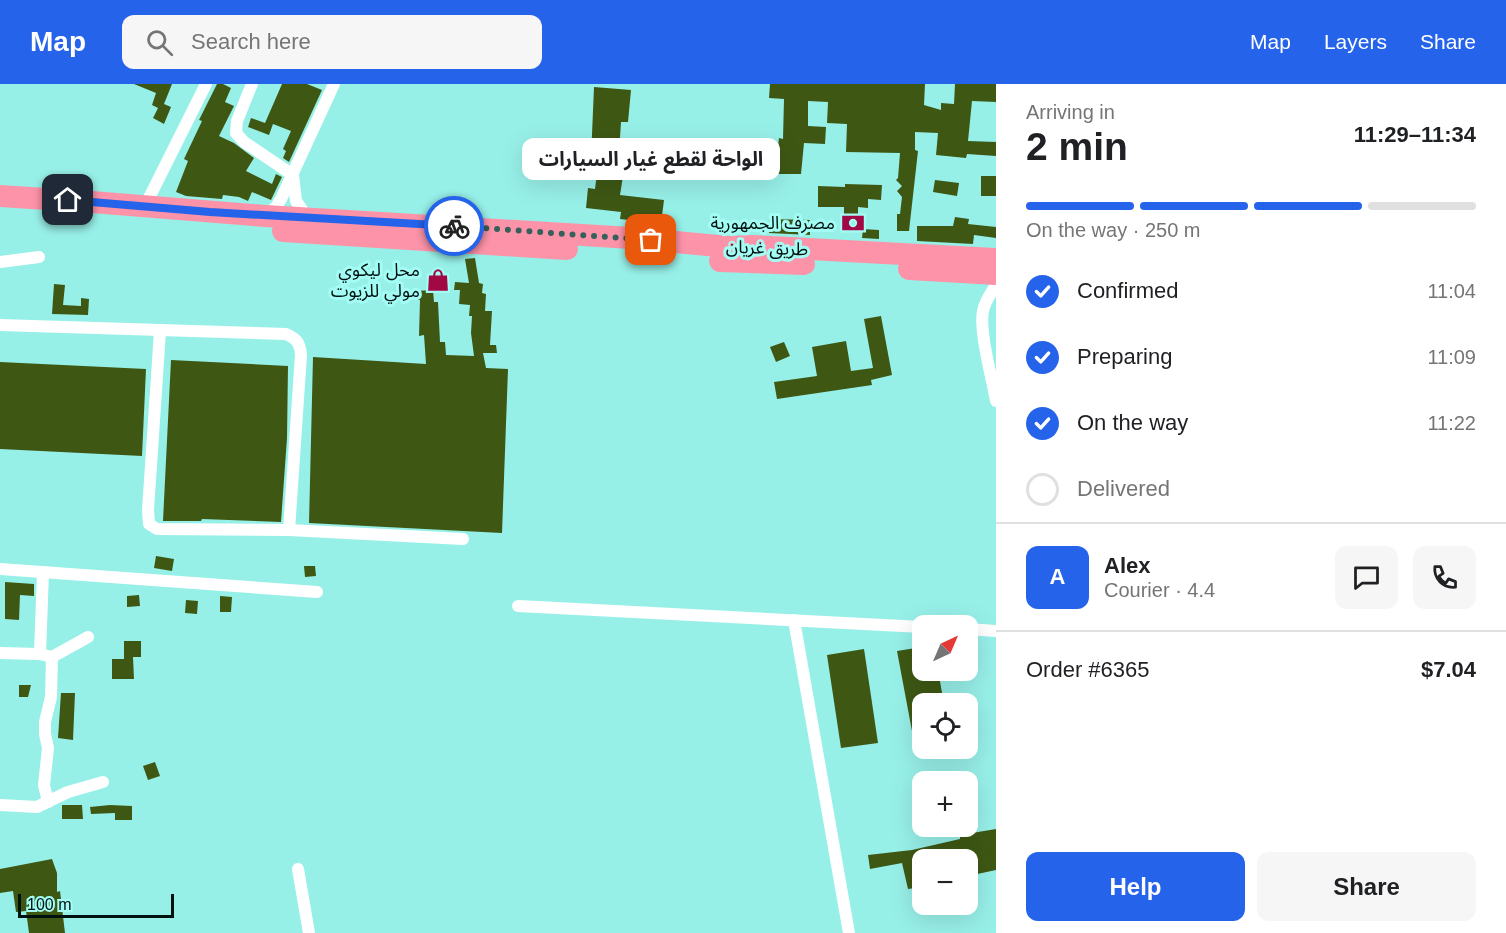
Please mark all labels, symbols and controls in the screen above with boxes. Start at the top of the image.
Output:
search box [122,15,542,69]
text: Map [30,26,86,57]
icon: search [143,26,176,59]
text: Search here [191,29,311,54]
text: Map [1250,30,1291,53]
text: Layers [1324,30,1387,53]
text: Share [1420,30,1476,53]
text: Arriving in [1026,101,1115,123]
text: 11:29–11:34 [1354,122,1476,147]
text: 2 min [1026,125,1128,168]
callout: الواحة لقطع غيار السيارات [522,138,780,180]
text: الواحة لقطع غيار السيارات [539,148,763,170]
pin [42,174,93,225]
icon: home [51,183,84,216]
courier [424,196,484,256]
icon: bike [438,210,471,243]
bank icon: مصرف الجمهورية [840,210,866,236]
place label: مصرف الجمهورية [711,213,835,234]
pin [625,214,676,265]
text: On the way · 250 m [1026,219,1201,241]
icon: bag [634,223,667,256]
street label: طريق غريان [725,237,808,260]
place label: محل ليكوي مولي للزيوت [331,260,420,304]
shop icon: محل ليكوي مولي للزيوت [425,267,451,293]
icon: check [1026,275,1059,308]
text: Confirmed [1077,278,1178,303]
text: 11:04 [1427,280,1476,302]
icon: check [1026,341,1059,374]
text: Preparing [1077,344,1172,369]
text: 11:09 [1427,346,1476,368]
icon: check [1026,407,1059,440]
text: On the way [1077,410,1188,435]
text: 11:22 [1427,412,1476,434]
text: Delivered [1077,476,1170,501]
button: chat [1335,546,1398,609]
button: phone [1413,546,1476,609]
text: Alex [1104,553,1150,578]
text: A [1050,564,1065,589]
text: Courier · 4.4 [1104,579,1215,601]
north arrow [912,615,978,681]
map controls [912,615,978,915]
text: Order #6365 [1026,657,1150,682]
text: $7.04 [1421,657,1476,682]
button: locate [912,693,978,759]
button: + [912,771,978,837]
button: − [912,849,978,915]
button: Help [1026,852,1245,921]
button: Share [1257,852,1476,921]
scale bar [18,891,174,918]
text: 100 m [27,896,71,913]

